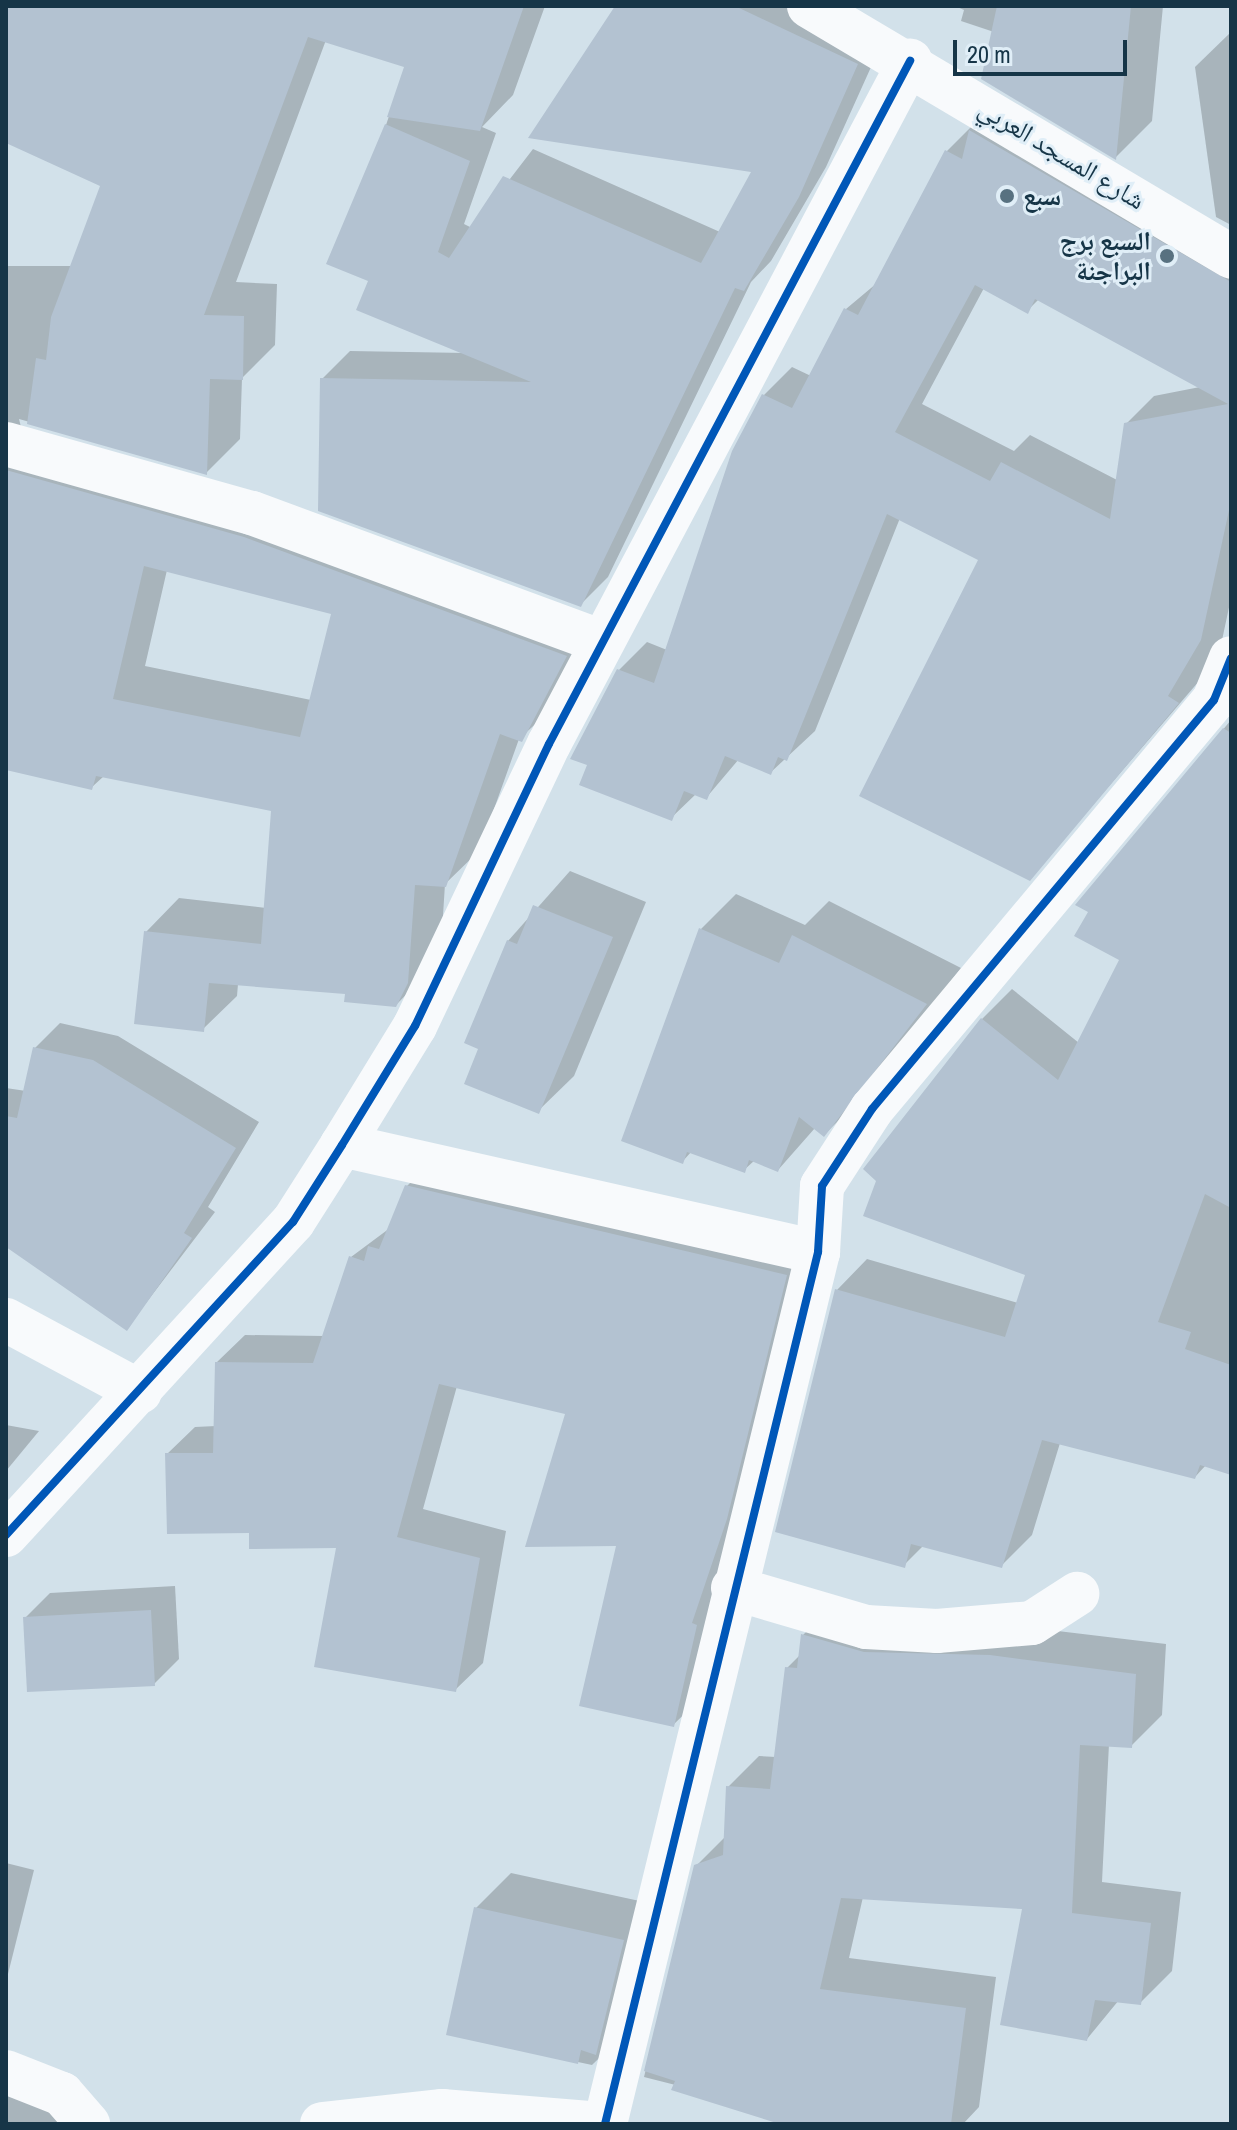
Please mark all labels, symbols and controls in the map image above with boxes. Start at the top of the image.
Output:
scale bar [957,24,1131,74]
text: 20 m [967,38,1011,70]
street label: شارع المسجد العربي [973,92,1151,216]
place label: سبع [1023,180,1061,212]
marker: سبع [998,187,1016,205]
place label: السبع برج البراجنة [1059,225,1151,286]
marker: السبع برج البراجنة [1158,247,1176,265]

